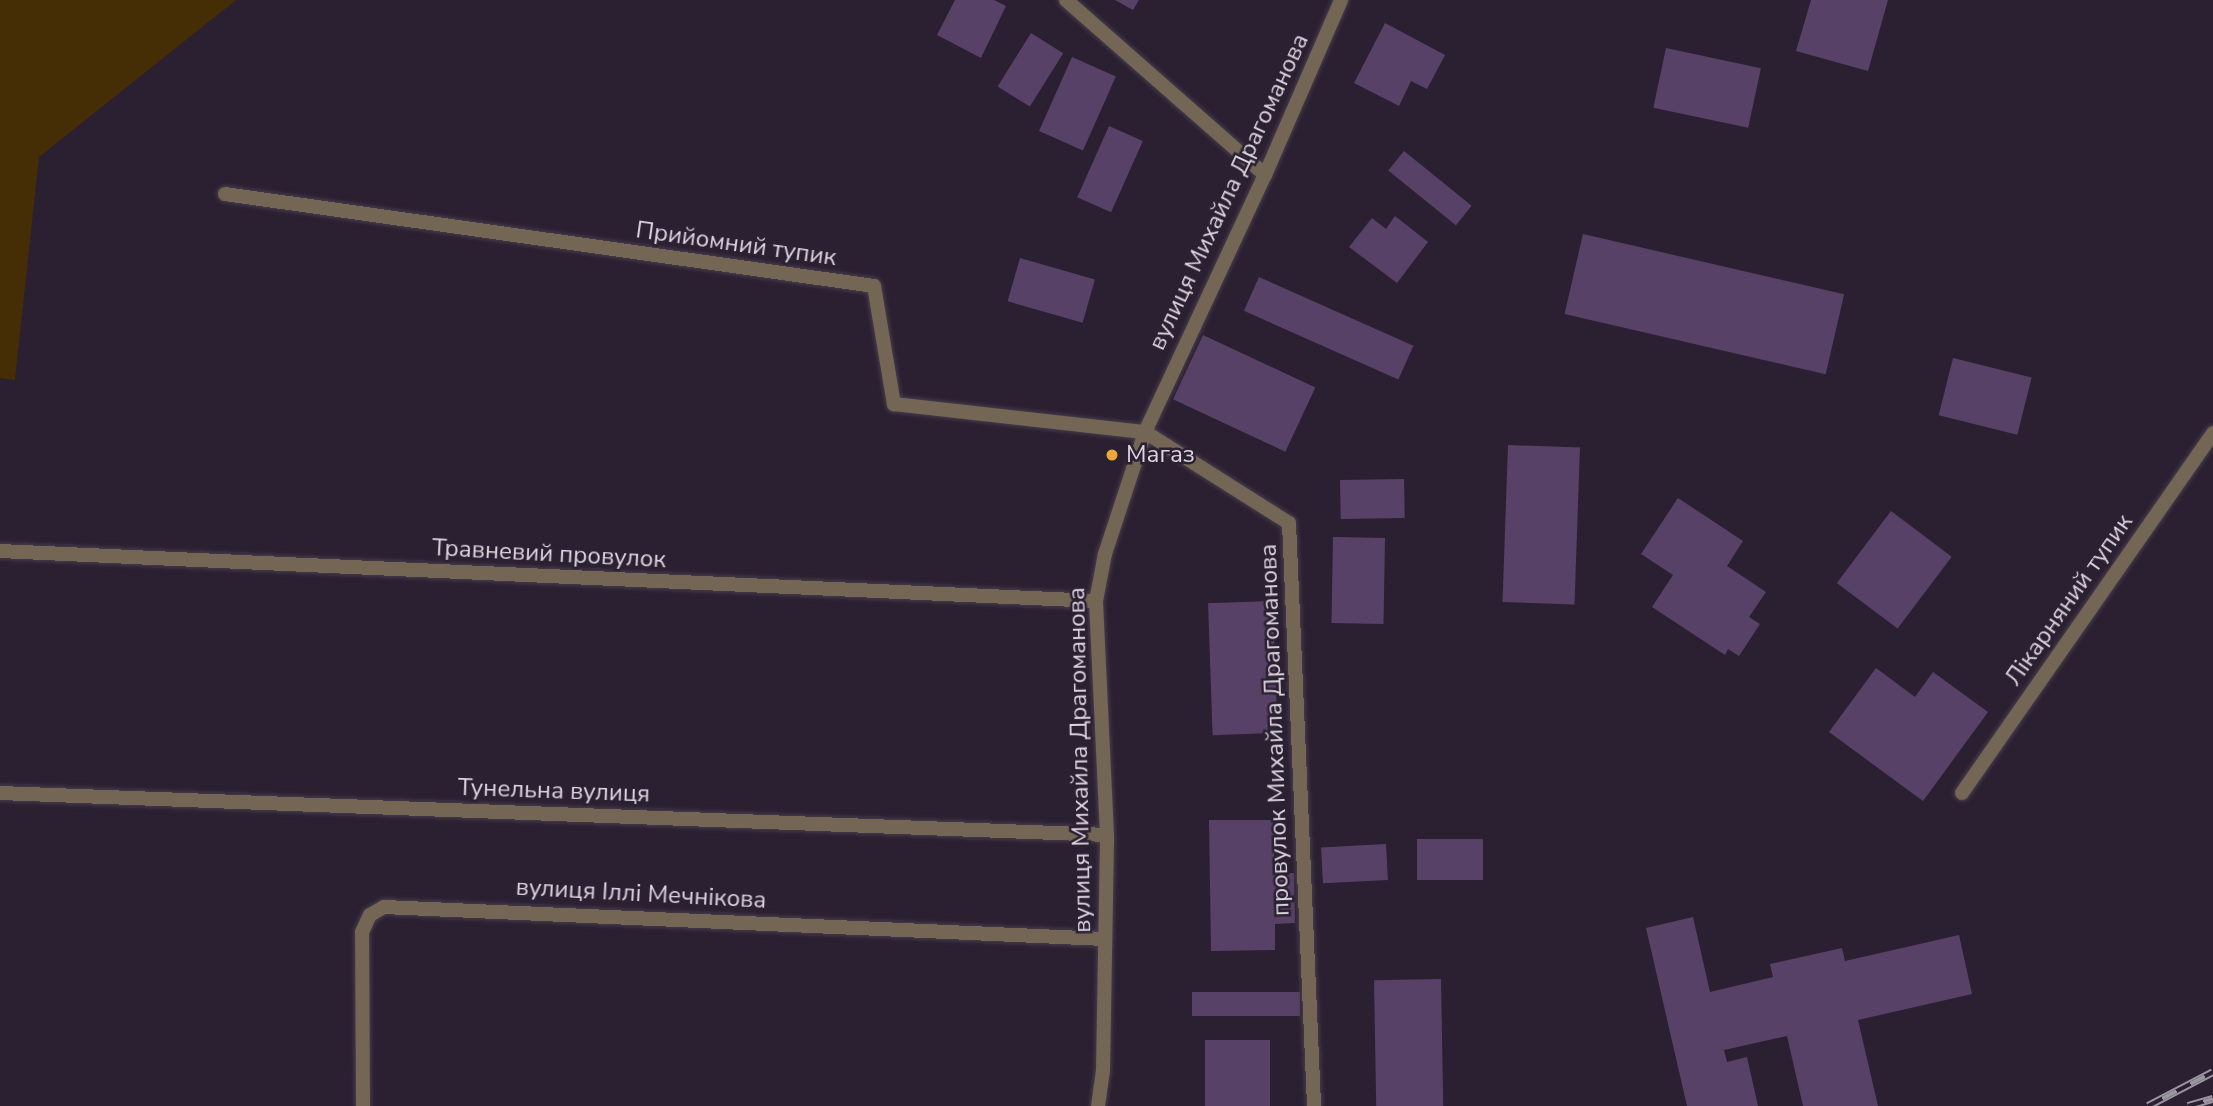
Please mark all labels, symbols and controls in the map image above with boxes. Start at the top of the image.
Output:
street label: вулиця Михайла Драгоманова [1143,29,1315,355]
street label: Прийомний тупик [634,216,838,272]
place label: Магаз [1126,441,1195,469]
marker: Магаз [1104,447,1120,463]
street label: Лікарняний тупик [1999,509,2139,691]
street label: Травневий провулок [431,533,667,575]
street label: провулок Михайла Драгоманова [1254,543,1296,917]
street label: вулиця Михайла Драгоманова [1063,587,1097,933]
street label: Тунельна вулиця [457,773,651,809]
street label: вулиця Іллі Мечнікова [515,873,767,915]

